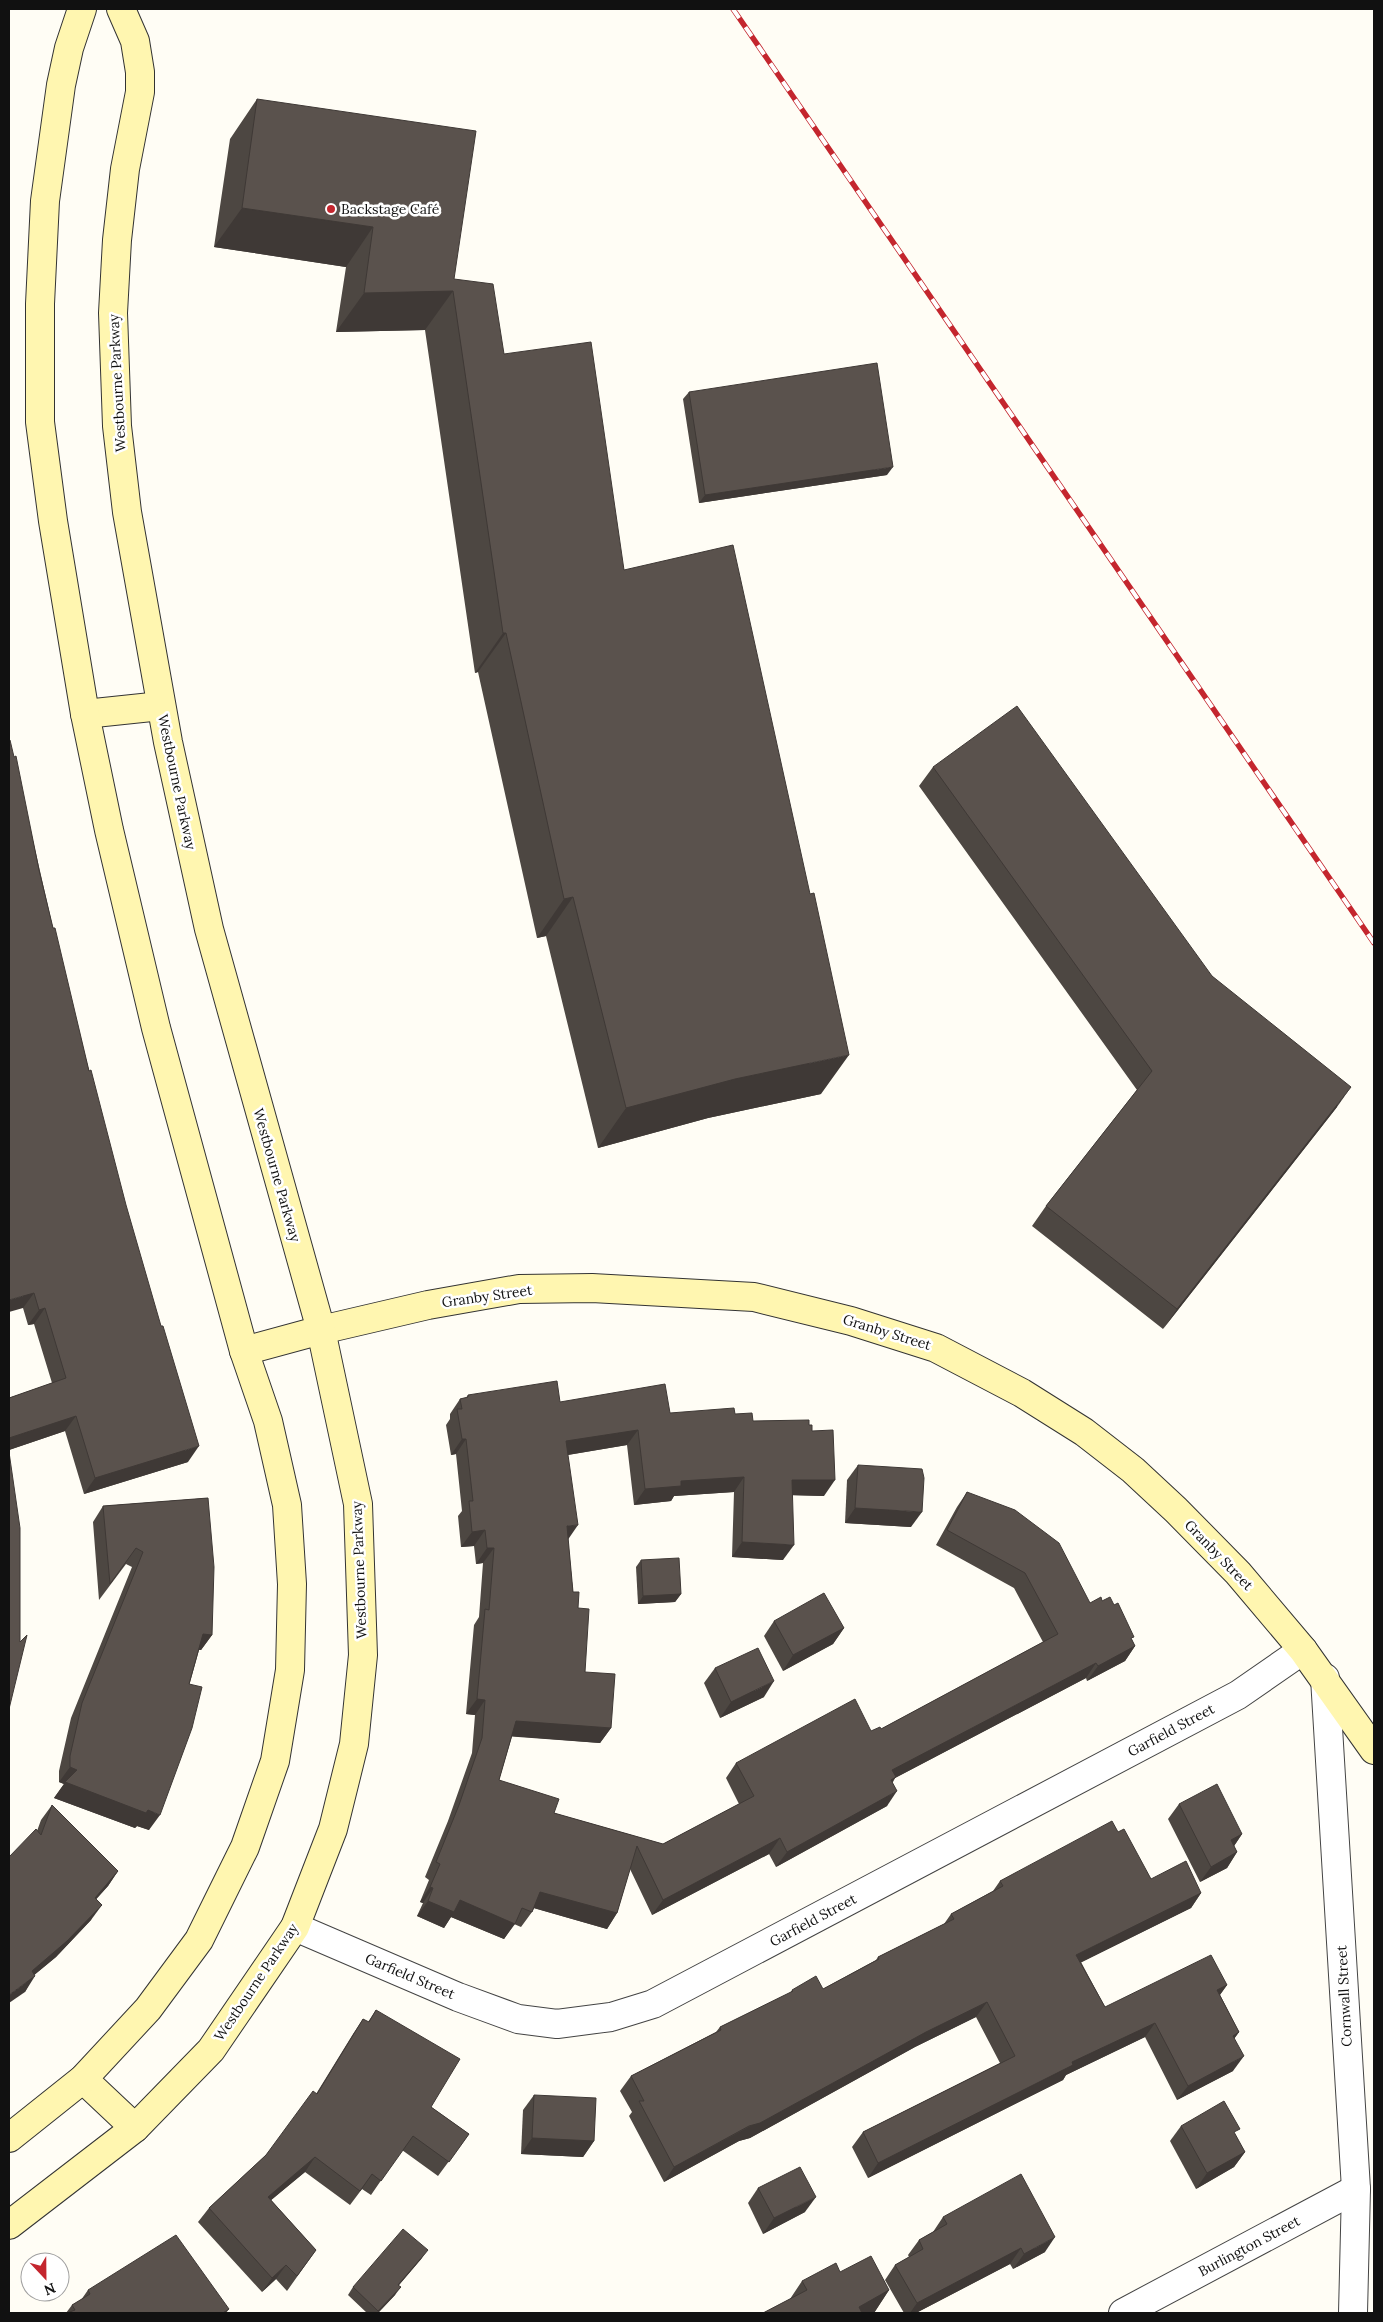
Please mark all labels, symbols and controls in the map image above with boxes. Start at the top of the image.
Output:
place label: Backstage Café [341,200,440,218]
marker: Backstage Café [325,203,337,215]
street label: Westbourne Parkway [104,313,130,452]
street label: Westbourne Parkway [154,713,200,852]
street label: Westbourne Parkway [249,1106,305,1244]
street label: Granby Street [441,1281,534,1311]
street label: Granby Street [841,1310,934,1354]
street label: Westbourne Parkway [348,1500,370,1639]
street label: Granby Street [1181,1516,1258,1594]
street label: Garfield Street [1124,1699,1218,1760]
street label: Garfield Street [766,1889,860,1950]
street label: Westbourne Parkway [210,1919,302,2044]
street label: Cornwall Street [1332,1944,1356,2047]
street label: Garfield Street [362,1949,458,2003]
street label: Burlington Street [1195,2211,1303,2280]
north arrow [20,2252,70,2302]
text: N [41,2279,58,2299]

